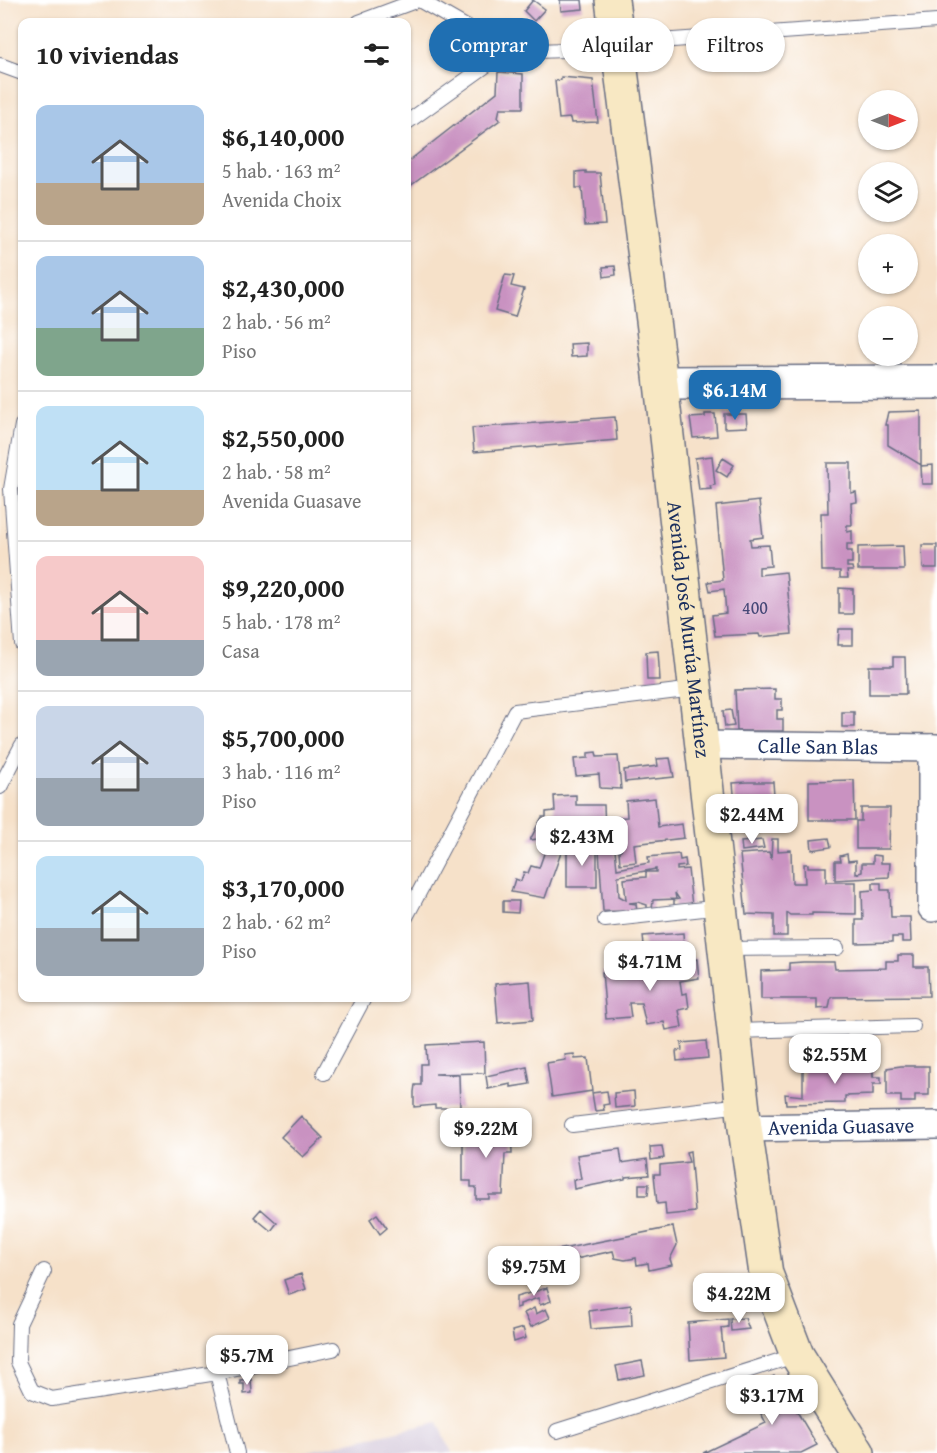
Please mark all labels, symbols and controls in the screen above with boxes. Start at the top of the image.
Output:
chip: Comprar [429,18,549,72]
chip: Alquilar [561,18,674,72]
chip: Filtros [686,18,785,72]
text: 10 viviendas [36,35,179,74]
icon: filters [360,38,393,71]
north arrow [858,90,918,150]
map controls [858,90,918,366]
text: $6,140,000 [222,117,344,156]
icon: home [84,129,156,201]
text: 5 hab. · 163 m² [222,156,340,185]
button: layers [858,162,918,222]
text: Avenida Choix [222,185,342,214]
button: + [858,234,918,294]
text: $2,430,000 [222,268,344,307]
icon: home [84,280,156,352]
button: − [858,306,918,366]
text: 2 hab. · 56 m² [222,307,331,336]
text: Piso [222,336,257,365]
pin: $6.14M [686,370,784,421]
text: $6.14M [703,375,767,404]
text: $2,550,000 [222,418,344,457]
icon: home [84,430,156,502]
text: 2 hab. · 58 m² [222,457,331,486]
text: Avenida Guasave [222,486,361,515]
street label: Avenida José Murúa Martínez [659,499,719,759]
text: $9,220,000 [222,568,344,607]
icon: home [84,580,156,652]
house number: 400 [742,594,768,621]
text: 5 hab. · 178 m² [222,607,340,636]
text: Casa [222,636,260,665]
text: $5,700,000 [222,718,344,757]
icon: home [84,730,156,802]
street label: Calle San Blas [758,730,878,762]
text: 3 hab. · 116 m² [222,757,340,786]
text: Piso [222,786,257,815]
pin: $2.44M [703,794,801,845]
text: $2.44M [720,799,784,828]
pin: $2.43M [533,816,631,867]
text: $2.43M [550,821,614,850]
text: $3,170,000 [222,868,344,907]
icon: home [84,880,156,952]
text: 2 hab. · 62 m² [222,907,331,936]
text: Piso [222,936,257,965]
pin: $4.71M [601,941,699,992]
text: $4.71M [618,946,682,975]
pin: $2.55M [786,1034,884,1085]
text: $2.55M [803,1039,867,1068]
pin: $9.22M [437,1108,535,1159]
street label: Avenida Guasave [767,1109,915,1143]
text: $9.22M [454,1113,518,1142]
pin: $9.75M [485,1246,583,1297]
text: $9.75M [502,1251,566,1280]
pin: $4.22M [690,1273,788,1324]
text: $4.22M [707,1278,771,1307]
pin: $5.7M [205,1335,289,1386]
text: $5.7M [220,1340,274,1369]
pin: $3.17M [723,1375,821,1426]
text: $3.17M [740,1380,804,1409]

